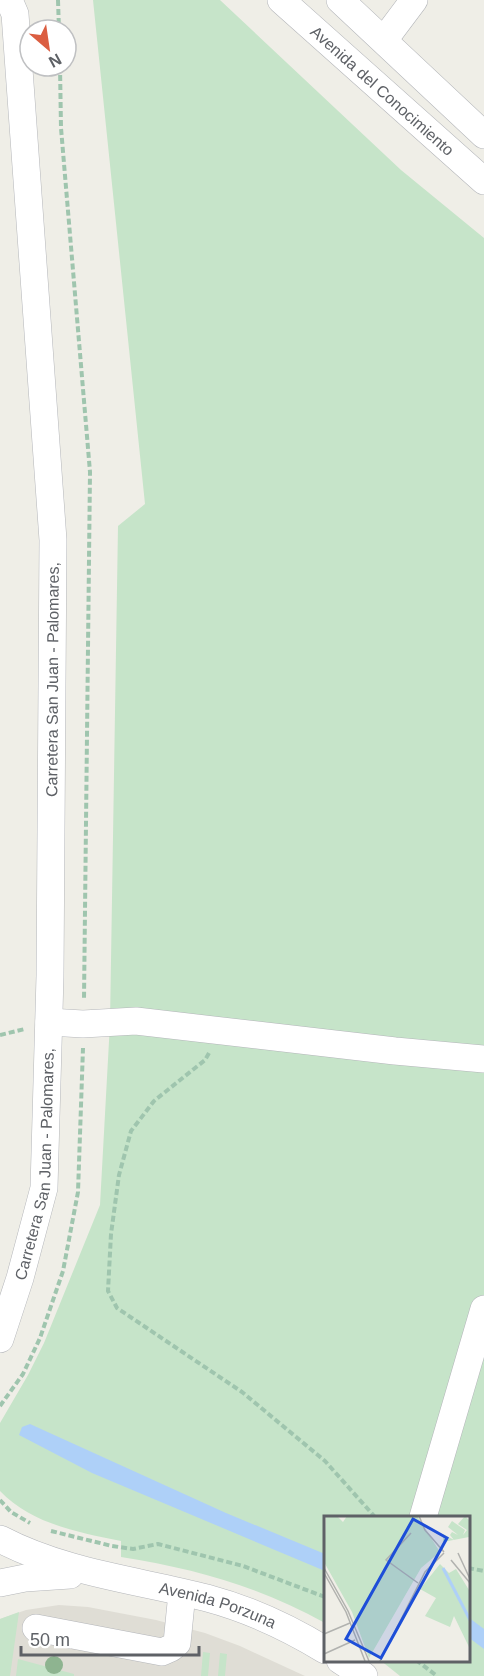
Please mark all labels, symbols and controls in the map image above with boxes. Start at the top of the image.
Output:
north arrow [18,18,78,78]
street label: Avenida del Conocimiento [307,23,457,159]
text: N [46,50,64,71]
street label: Carretera San Juan - Palomares, [43,562,62,797]
street label: Carretera San Juan - Palomares, [12,1048,57,1282]
inset map [324,1516,469,1661]
street label: Avenida Porzuna [158,1579,279,1632]
scale bar [21,1619,200,1657]
text: 50 m [30,1630,70,1650]

